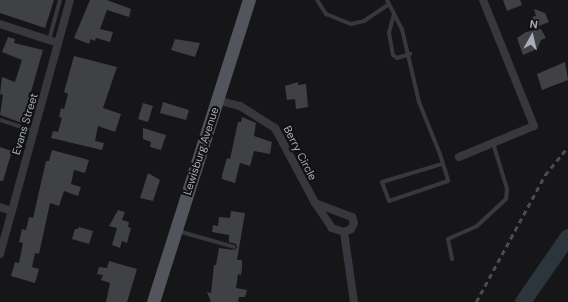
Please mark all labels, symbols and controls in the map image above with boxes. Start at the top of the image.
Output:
north arrow [512,16,552,56]
text: N [529,17,539,32]
street label: Evans Street [9,92,41,156]
street label: Lewisburg Avenue [181,105,221,197]
street label: Berry Circle [281,124,319,182]

